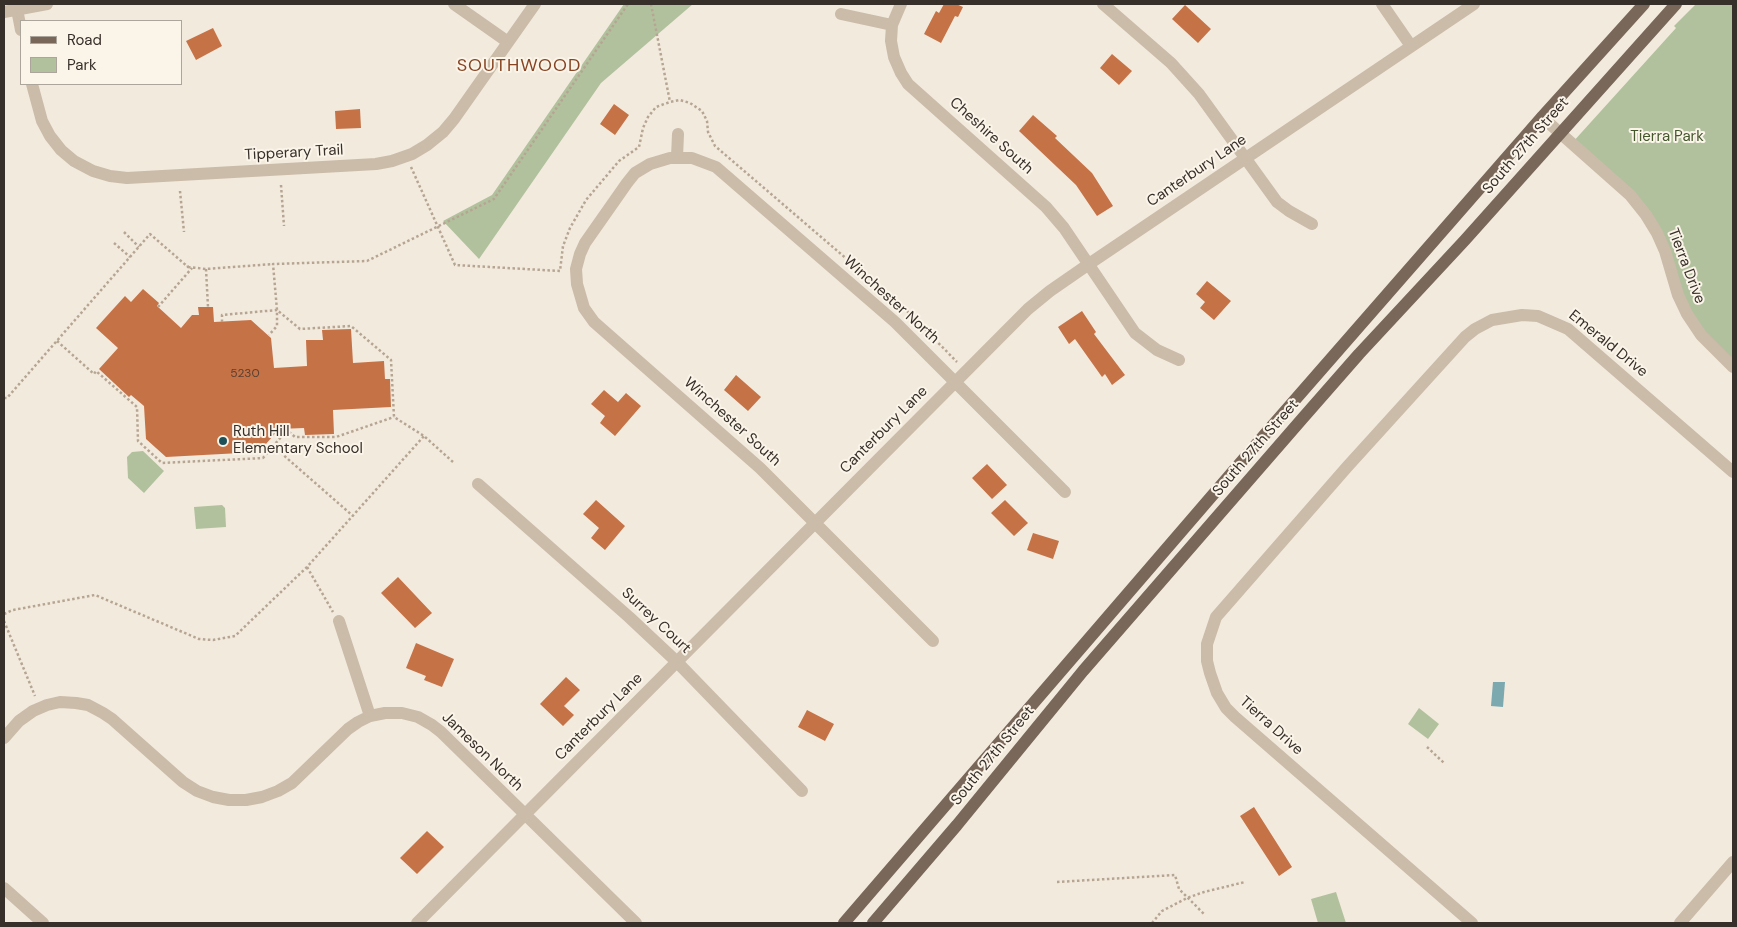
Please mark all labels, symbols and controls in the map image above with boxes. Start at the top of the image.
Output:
legend [20,20,182,85]
text: Road [67,30,102,50]
text: Park [67,55,97,75]
district label: SOUTHWOOD [456,55,582,77]
street label: Cheshire South [946,94,1036,178]
street label: South 27th Street [1479,94,1573,198]
park label: Tierra Park [1630,128,1704,146]
street label: Canterbury Lane [1144,131,1250,211]
street label: Tipperary Trail [244,141,344,165]
street label: Tierra Drive [1663,226,1709,306]
street label: Winchester North [839,252,943,348]
street label: Emerald Drive [1565,307,1651,381]
house number: 5230 [230,367,260,381]
street label: Winchester South [680,374,784,470]
street label: Canterbury Lane [837,383,931,477]
street label: South 27th Street [1209,396,1303,500]
place label: Ruth Hill Elementary School [233,423,363,458]
marker: Ruth Hill Elementary School [217,435,229,447]
street label: Surrey Court [618,584,694,658]
street label: Canterbury Lane [552,670,646,764]
street label: Tierra Drive [1236,693,1306,759]
street label: South 27th Street [948,703,1038,809]
street label: Jameson North [438,709,526,795]

